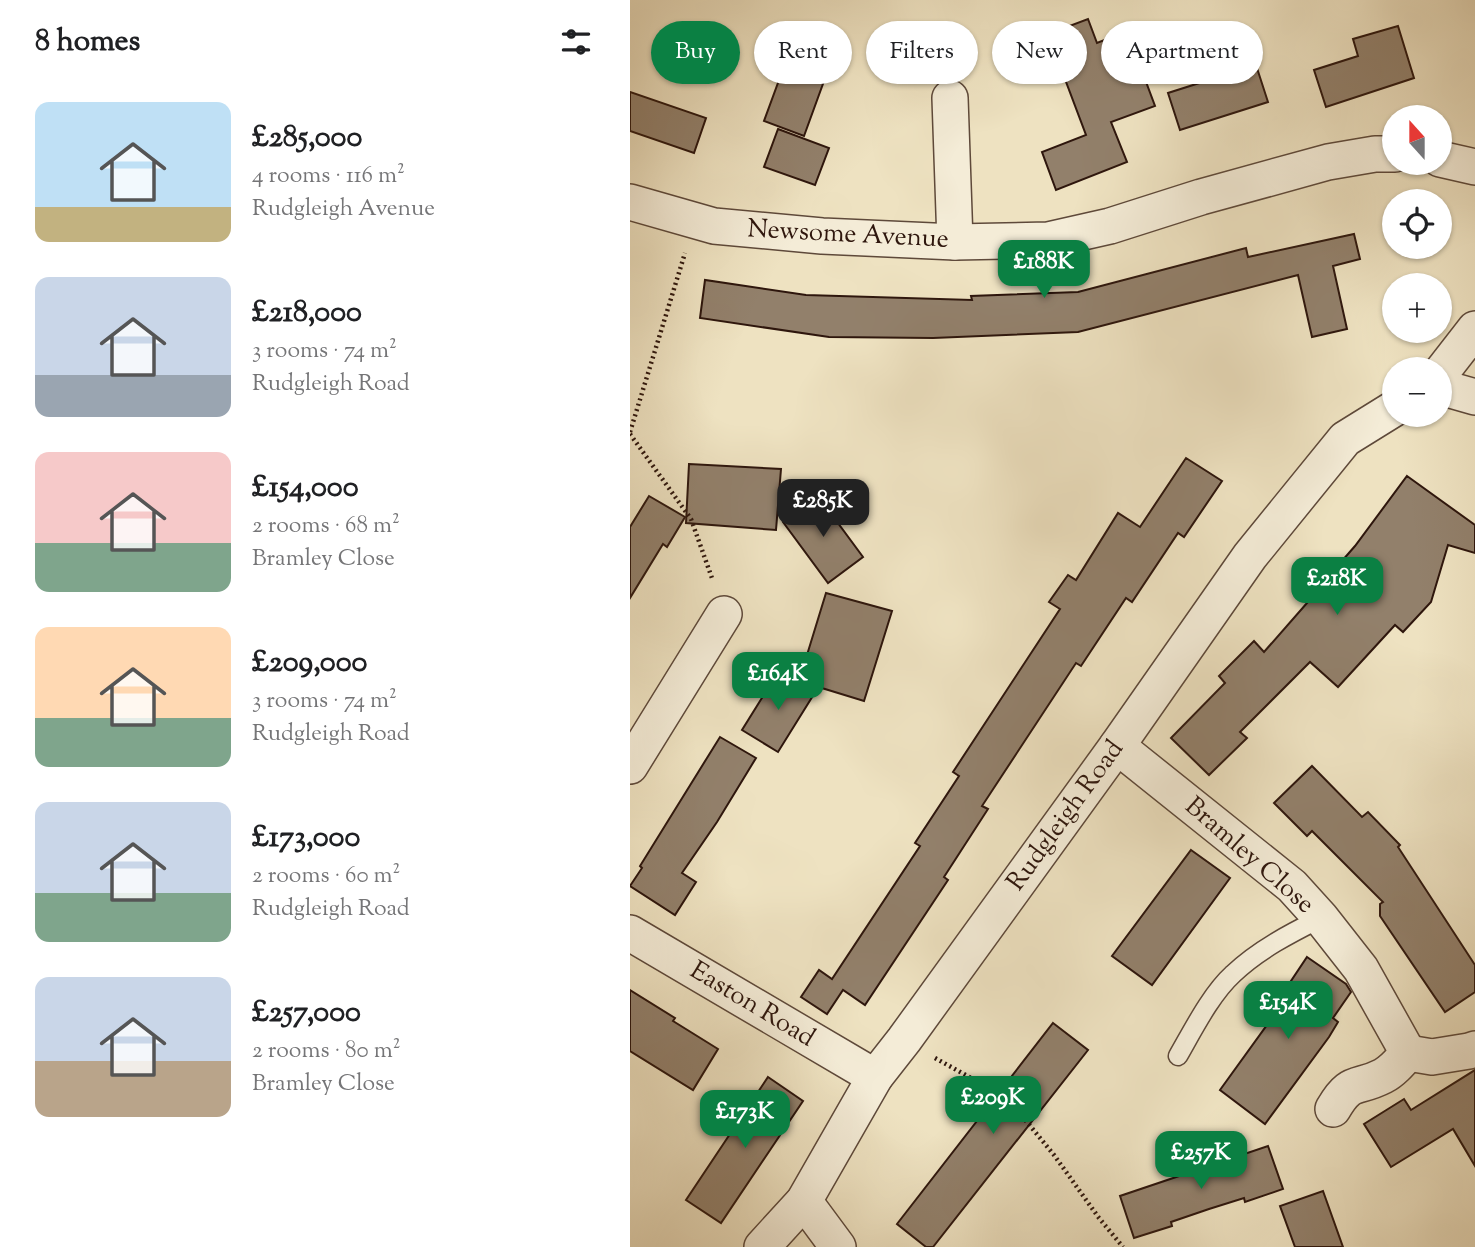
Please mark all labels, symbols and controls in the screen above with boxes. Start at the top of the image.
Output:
text: 8 homes [35,21,140,64]
chip: Buy [651,21,740,84]
chip: Rent [754,21,852,84]
chip: Filters [866,21,978,84]
chip: New [992,21,1087,84]
chip: Apartment [1101,21,1263,84]
icon: filters [557,23,595,61]
north arrow [1382,105,1452,175]
map controls [1382,105,1452,427]
text: £285,000 [252,117,362,160]
icon: home [91,130,175,214]
text: 4 rooms · 116 m² [252,160,405,193]
button: locate [1382,189,1452,259]
text: Rudgleigh Avenue [252,193,435,226]
street label: Newsome Avenue [746,211,950,259]
pin: £188K [995,240,1093,300]
text: £188K [1014,246,1074,279]
button: + [1382,273,1452,343]
text: £218,000 [252,292,362,335]
icon: home [91,305,175,389]
text: 3 rooms · 74 m² [252,335,397,368]
button: − [1382,357,1452,427]
text: Rudgleigh Road [252,368,410,401]
text: £154,000 [252,467,359,510]
icon: home [91,480,175,564]
pin: £285K [774,480,872,539]
text: £285K [793,485,853,518]
text: 2 rooms · 68 m² [252,510,400,543]
text: Bramley Close [252,543,395,576]
pin: £218K [1288,558,1386,617]
text: £218K [1307,563,1367,596]
text: £209,000 [252,642,367,685]
pin: £164K [729,652,827,712]
icon: home [91,655,175,739]
text: £164K [748,658,808,691]
text: 3 rooms · 74 m² [252,685,397,718]
text: Rudgleigh Road [252,718,410,751]
street label: Rudgleigh Road [999,733,1134,899]
street label: Bramley Close [1176,789,1322,923]
text: £173,000 [252,817,360,860]
icon: home [91,830,175,914]
text: 2 rooms · 60 m² [252,860,400,893]
text: Rudgleigh Road [252,893,410,926]
street label: Easton Road [682,953,822,1057]
pin: £154K [1239,982,1337,1041]
text: £154K [1260,987,1316,1020]
text: £257,000 [252,992,361,1035]
icon: home [91,1005,175,1089]
text: 2 rooms · 80 m² [252,1035,400,1068]
text: Bramley Close [252,1068,395,1101]
pin: £209K [944,1076,1042,1136]
text: £209K [961,1082,1025,1115]
pin: £173K [696,1090,794,1150]
text: £173K [716,1096,774,1129]
pin: £257K [1152,1132,1250,1191]
text: £257K [1171,1137,1231,1170]

